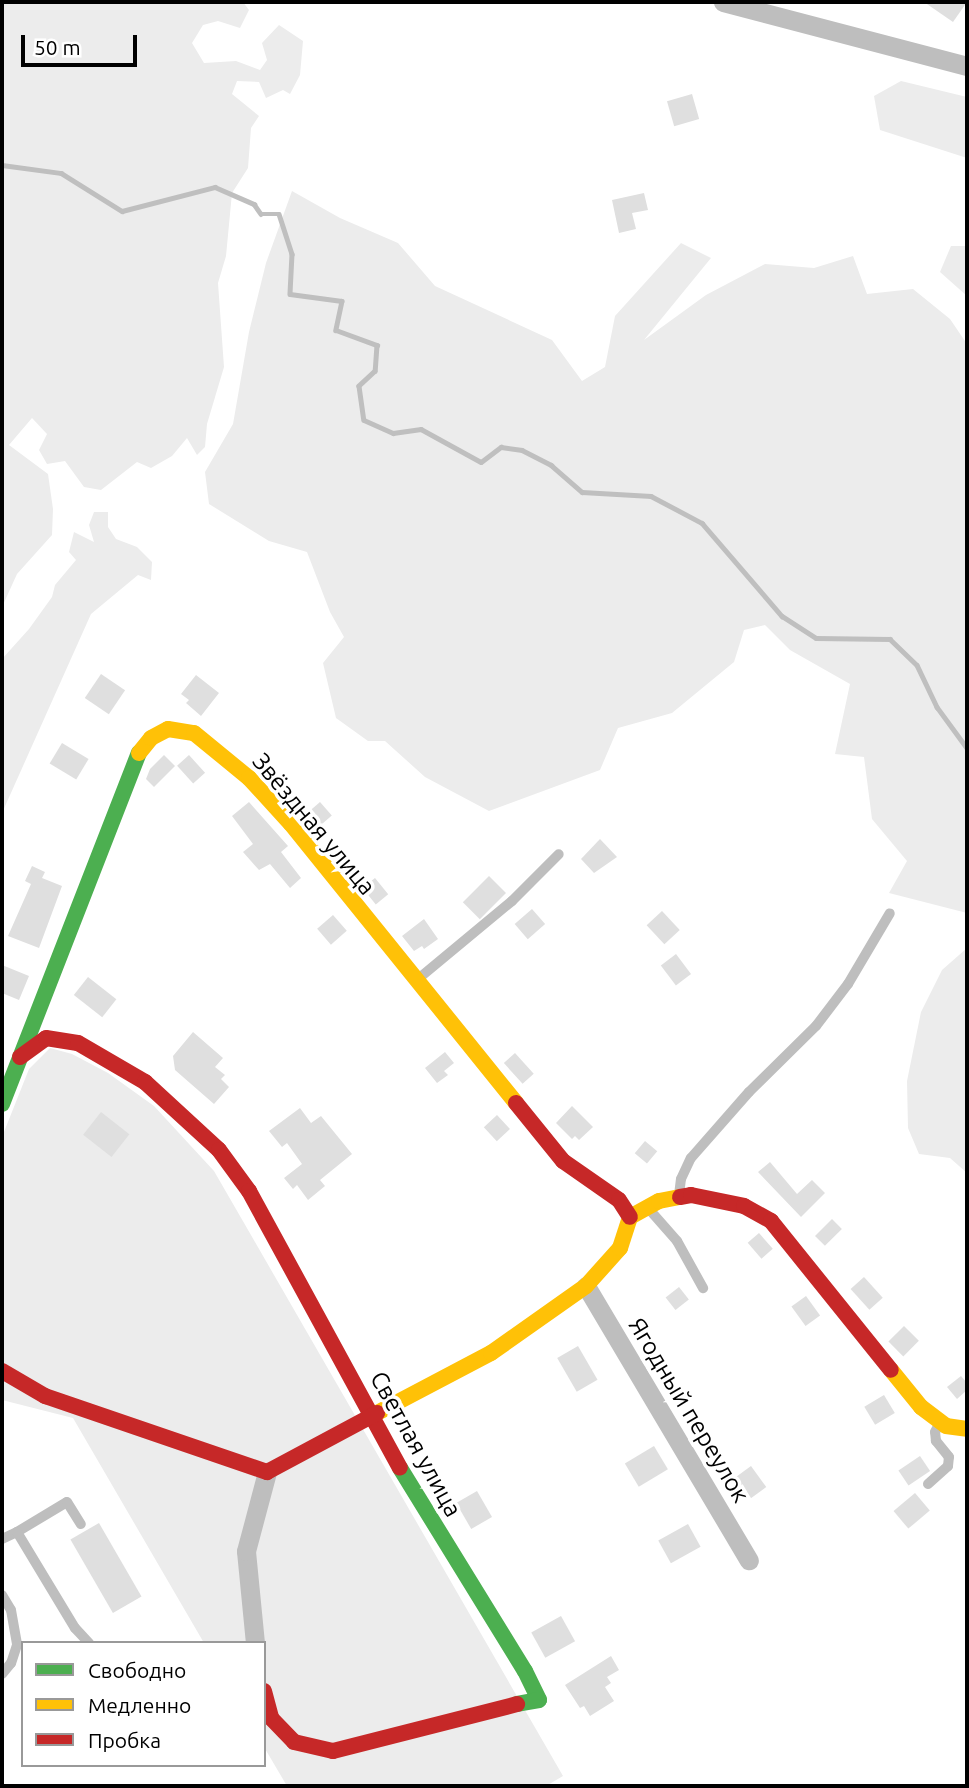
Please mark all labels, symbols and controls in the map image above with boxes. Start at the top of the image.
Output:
scale bar [24,21,140,65]
text: 50 m [34,35,81,59]
street label: Звёздная улица [246,747,382,901]
street label: Ягодный переулок [623,1312,755,1508]
street label: Светлая улица [364,1366,468,1522]
legend [21,1641,266,1767]
text: Свободно [88,1658,186,1682]
text: Медленно [88,1693,191,1717]
text: Пробка [88,1728,161,1752]

